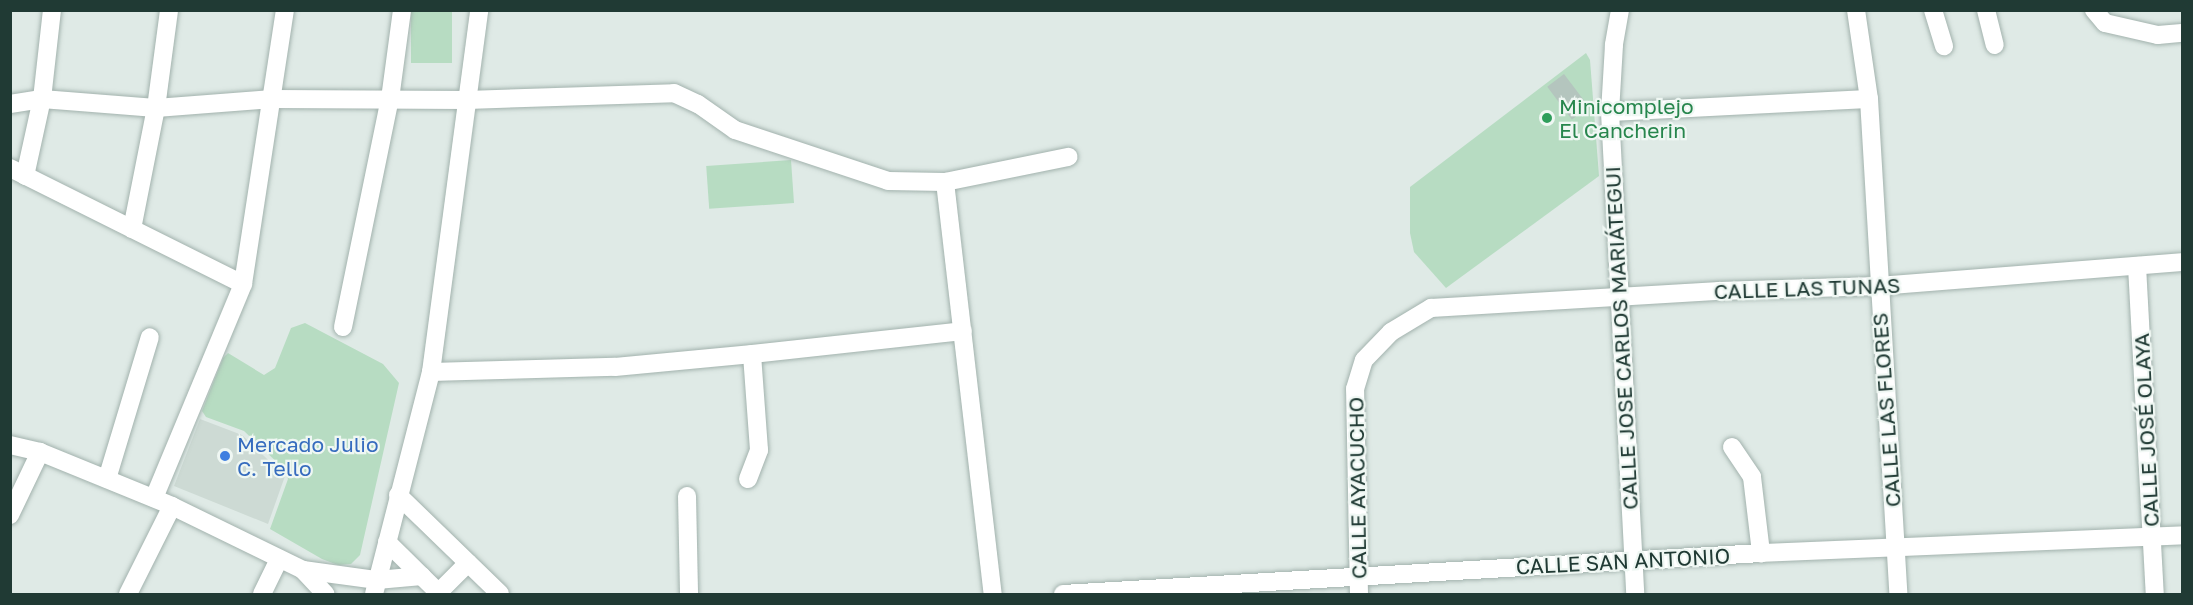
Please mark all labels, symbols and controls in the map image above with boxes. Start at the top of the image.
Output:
place label: Minicomplejo El Cancherin [1559,93,1694,143]
marker: Minicomplejo El Cancherin [1540,111,1554,125]
street label: CALLE JOSE CARLOS MARIÁTEGUI [1599,166,1643,510]
street label: CALLE LAS TUNAS [1713,272,1901,304]
street label: CALLE LAS FLORES [1867,312,1905,508]
street label: CALLE JOSÉ OLAYA [2128,332,2164,528]
street label: CALLE AYACUCHO [1343,397,1371,579]
place label: Mercado Julio C. Tello [237,431,379,481]
marker: Mercado Julio C. Tello [218,449,232,463]
street label: CALLE SAN ANTONIO [1515,543,1731,579]

